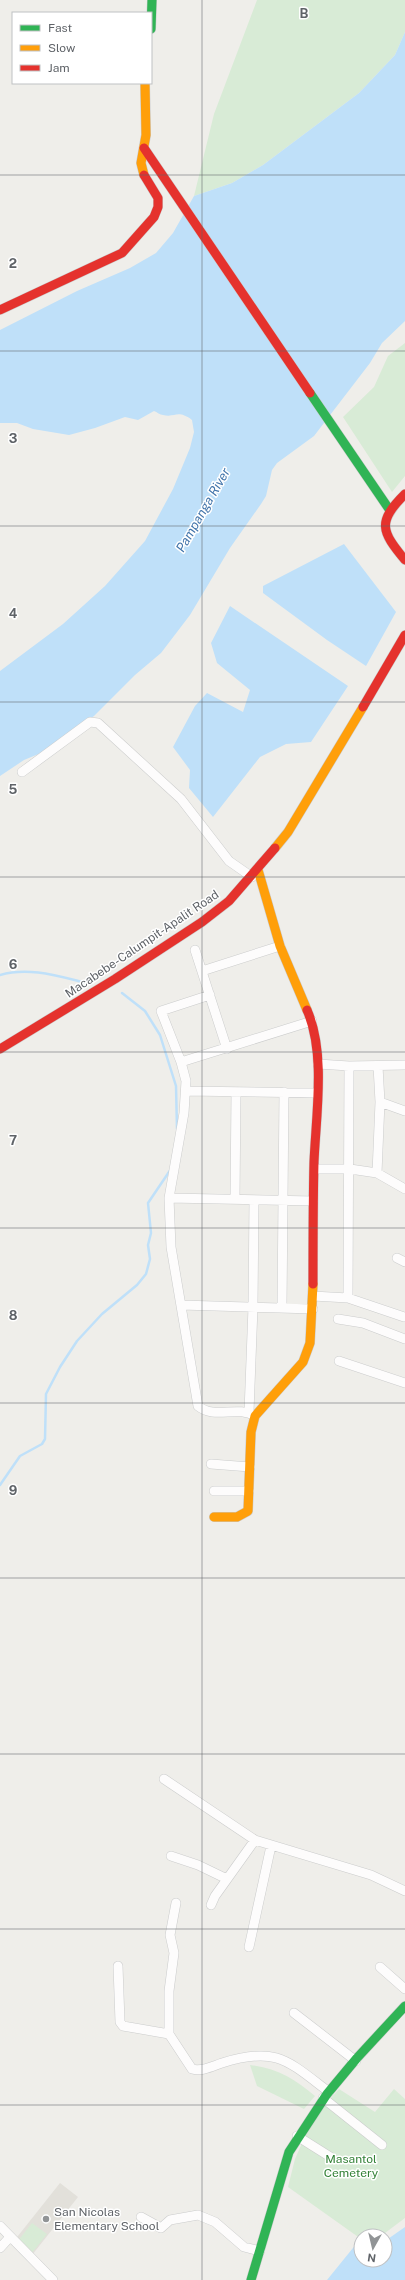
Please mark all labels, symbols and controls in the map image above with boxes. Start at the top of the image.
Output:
text: B [300,6,309,21]
legend [12,12,152,84]
text: Fast [48,21,73,35]
text: Slow [48,41,76,55]
text: Jam [48,61,70,75]
text: 2 [9,256,17,271]
text: 3 [9,431,18,446]
water label: Pampanga River [173,465,233,555]
text: 4 [9,606,18,621]
text: 5 [9,782,18,797]
street label: Macabebe-Calumpit-Apalit Road [63,887,221,1001]
text: 6 [9,957,18,972]
text: 7 [9,1133,17,1148]
text: 8 [9,1308,18,1323]
text: 9 [9,1483,17,1498]
park label: Masantol Cemetery [324,2152,379,2180]
place label: San Nicolas Elementary School [54,2205,160,2233]
marker: San Nicolas Elementary School [41,2214,51,2224]
north arrow [353,2228,393,2268]
text: N [367,2251,377,2264]

